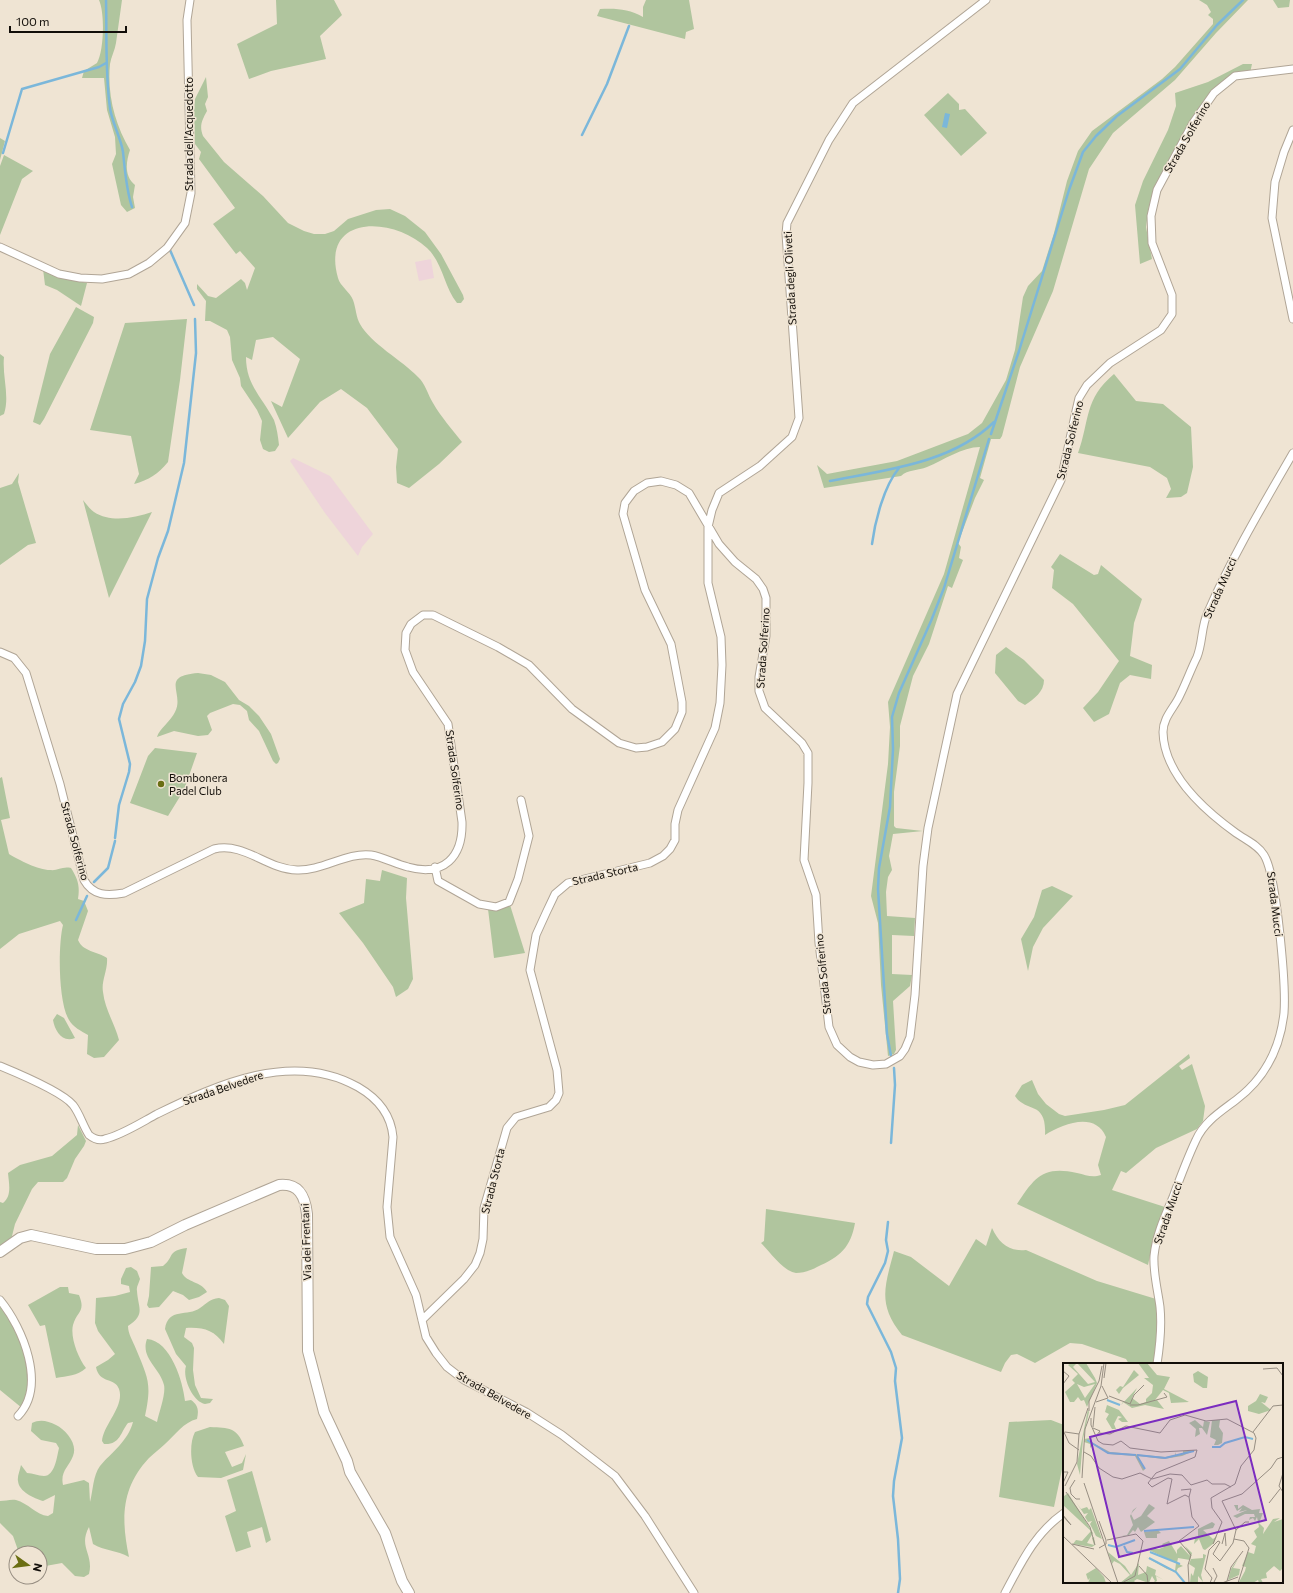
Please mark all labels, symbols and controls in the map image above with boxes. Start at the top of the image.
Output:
scale bar [10,8,126,34]
text: 100 m [16,14,50,28]
street label: Strada dell'Acquedotto [182,77,195,191]
street label: Strada Solferino [1161,98,1213,175]
street label: Strada degli Oliveti [781,231,798,325]
street label: Strada Solferino [1053,399,1086,481]
street label: Strada Mucci [1200,555,1239,620]
street label: Strada Solferino [753,607,772,689]
street label: Strada Solferino [443,729,468,811]
place label: Bombonera Padel Club [169,771,228,797]
marker: Bombonera Padel Club [156,779,166,789]
street label: Strada Solferino [59,800,92,882]
street label: Strada Storta [571,860,639,887]
street label: Strada Mucci [1265,871,1286,937]
street label: Strada Solferino [812,933,833,1015]
street label: Strada Belvedere [181,1068,265,1107]
street label: Strada Storta [478,1147,507,1215]
street label: Strada Mucci [1151,1180,1184,1246]
street label: Via dei Frentani [298,1203,313,1281]
inset map [1063,1363,1283,1583]
street label: Strada Belvedere [455,1368,534,1421]
north arrow [8,1545,48,1585]
text: N [31,1562,45,1573]

